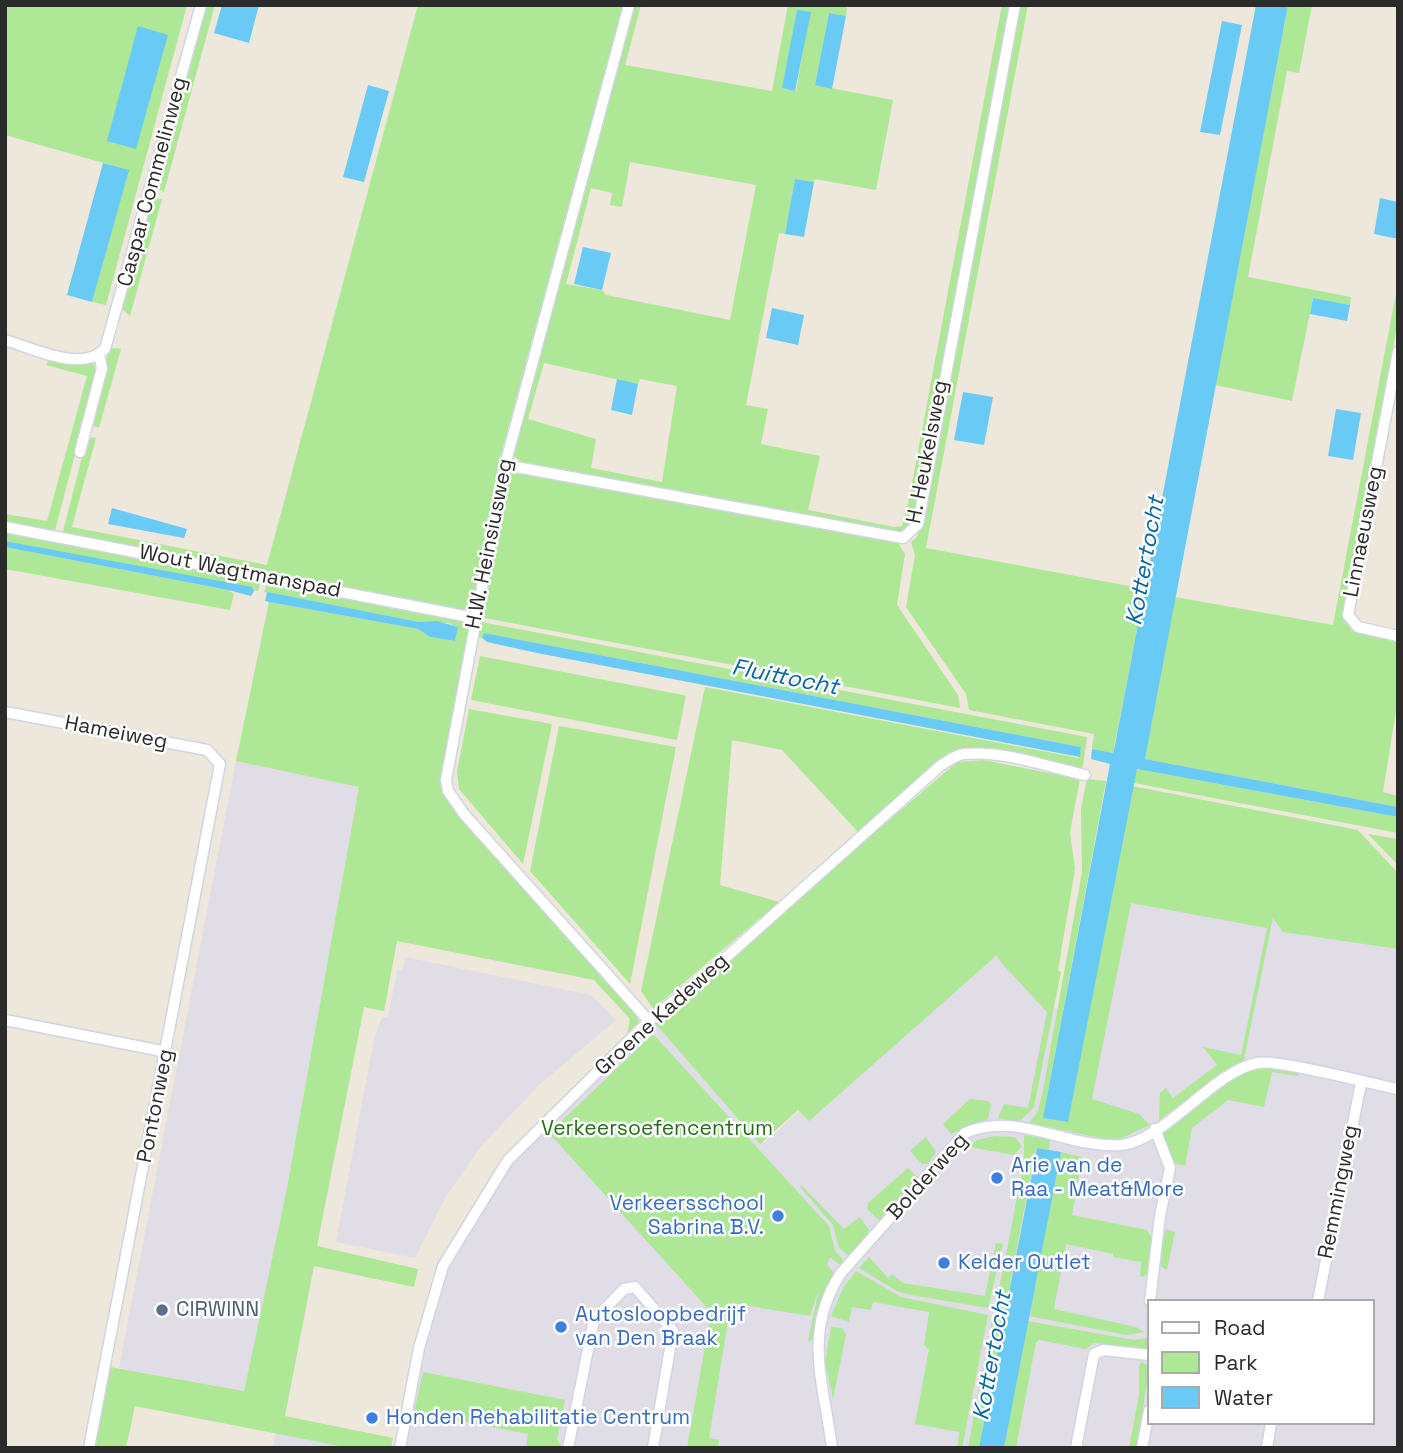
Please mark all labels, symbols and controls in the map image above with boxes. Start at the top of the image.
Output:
street label: Caspar Commelinweg [113,74,193,290]
street label: H. Heukelsweg [902,378,954,526]
street label: H.W. Heinsiusweg [461,457,519,631]
street label: Linnaeusweg [1339,464,1389,600]
water label: Kottertocht [1121,494,1171,628]
street label: Wout Wagtmanspad [137,540,343,604]
water label: Fluittocht [729,654,841,702]
street label: Hameiweg [63,711,169,755]
street label: Groene Kadeweg [590,949,734,1081]
street label: Pontonweg [133,1047,179,1165]
park label: Verkeersoefencentrum [541,1116,773,1142]
street label: Remmingweg [1314,1123,1364,1261]
street label: Bolderweg [882,1128,974,1226]
place label: Arie van de Raa - Meat&More [1011,1153,1184,1203]
marker: Arie van de Raa - Meat&More [989,1170,1005,1186]
place label: Verkeersschool Sabrina B.V. [609,1191,764,1241]
marker: Verkeersschool Sabrina B.V. [770,1208,786,1224]
place label: Kelder Outlet [958,1250,1091,1276]
marker: Kelder Outlet [936,1255,952,1271]
water label: Kottertocht [968,1289,1018,1423]
place label: CIRWINN [176,1297,259,1323]
legend [1148,1299,1375,1425]
marker: CIRWINN [154,1302,170,1318]
place label: Autosloopbedrijf van Den Braak [575,1302,746,1352]
text: Road [1214,1314,1266,1341]
marker: Autosloopbedrijf van Den Braak [553,1319,569,1335]
text: Park [1214,1349,1258,1376]
text: Water [1214,1384,1273,1411]
place label: Honden Rehabilitatie Centrum [386,1405,690,1431]
marker: Honden Rehabilitatie Centrum [364,1410,380,1426]

